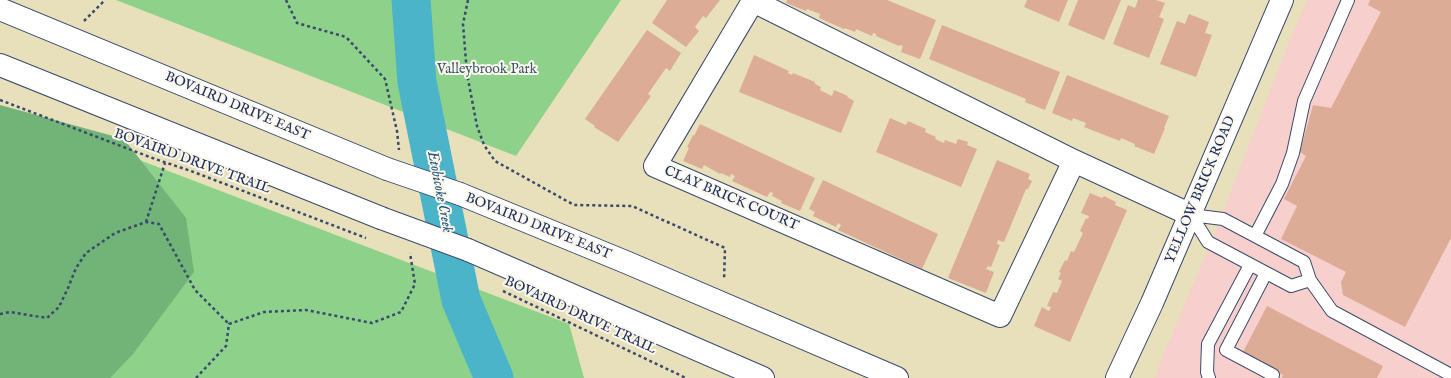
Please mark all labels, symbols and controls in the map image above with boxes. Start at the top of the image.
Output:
park label: Valleybrook Park [437,62,537,78]
street label: BOVAIRD DRIVE EAST [162,69,312,145]
street label: YELLOW BRICK ROAD [1162,114,1240,266]
street label: BOVAIRD DRIVE TRAIL [111,126,273,198]
water label: Etobicoke Creek [422,150,456,234]
street label: CLAY BRICK COURT [661,163,801,235]
street label: BOVAIRD DRIVE EAST [463,190,613,264]
street label: BOVAIRD DRIVE TRAIL [502,273,658,359]

